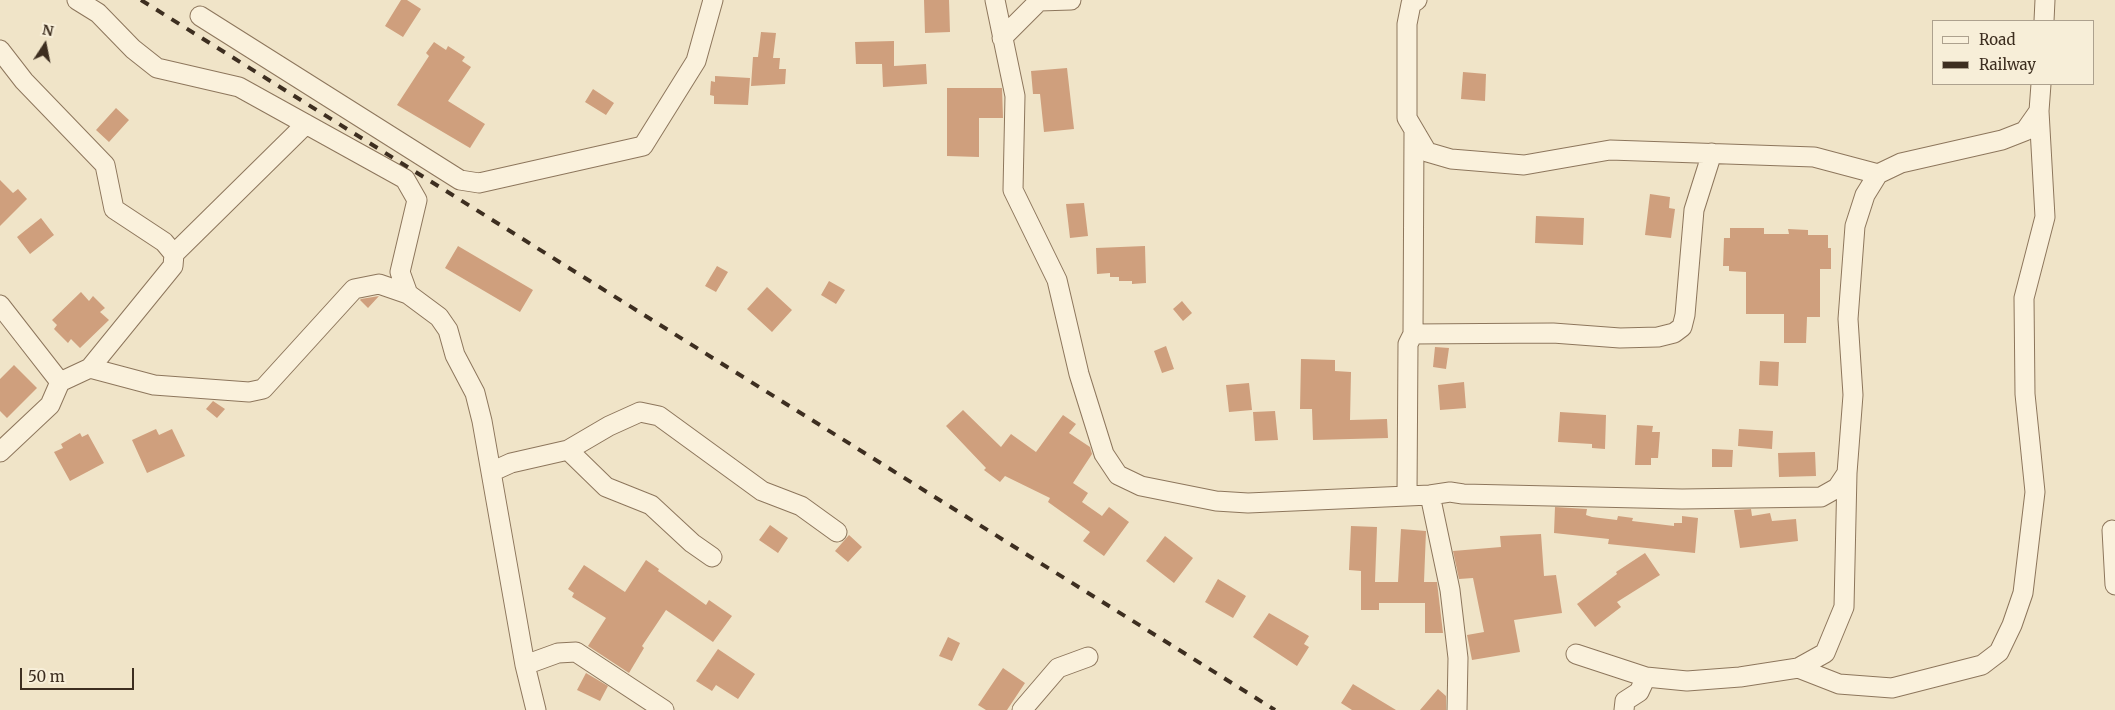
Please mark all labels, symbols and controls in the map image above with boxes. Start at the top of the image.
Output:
north arrow [20,20,70,70]
text: N [41,20,55,40]
legend [1932,20,2095,85]
text: Road [1979,30,2015,49]
text: Railway [1979,55,2036,74]
scale bar [22,658,136,690]
text: 50 m [28,667,65,686]

